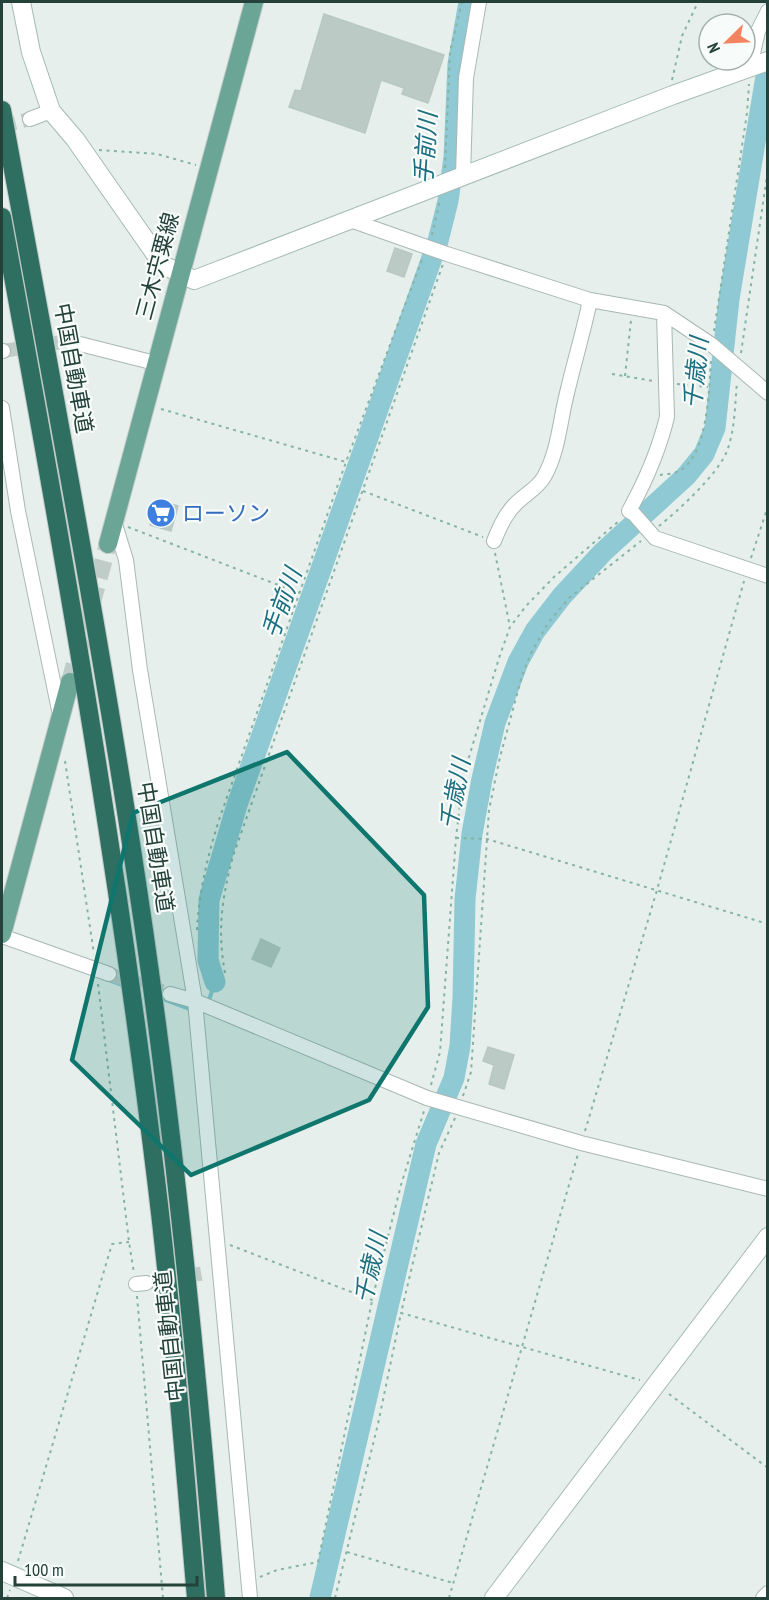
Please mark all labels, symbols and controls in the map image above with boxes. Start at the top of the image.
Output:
north arrow [697,12,757,72]
text: N [702,40,724,56]
water label: 手前川 [408,108,444,185]
street label: 三木宍粟線 [129,209,185,323]
street label: 中国自動車道 [49,301,99,435]
water label: 千歳川 [676,333,715,410]
supermarket icon: ローソン [145,497,177,529]
place label: ローソン [182,499,270,527]
water label: 手前川 [255,561,309,642]
water label: 千歳川 [432,753,477,832]
street label: 中国自動車道 [132,780,180,914]
water label: 千歳川 [347,1226,394,1306]
street label: 中国自動車道 [148,1269,190,1403]
scale bar [15,1549,196,1587]
text: 100 m [24,1558,64,1581]

